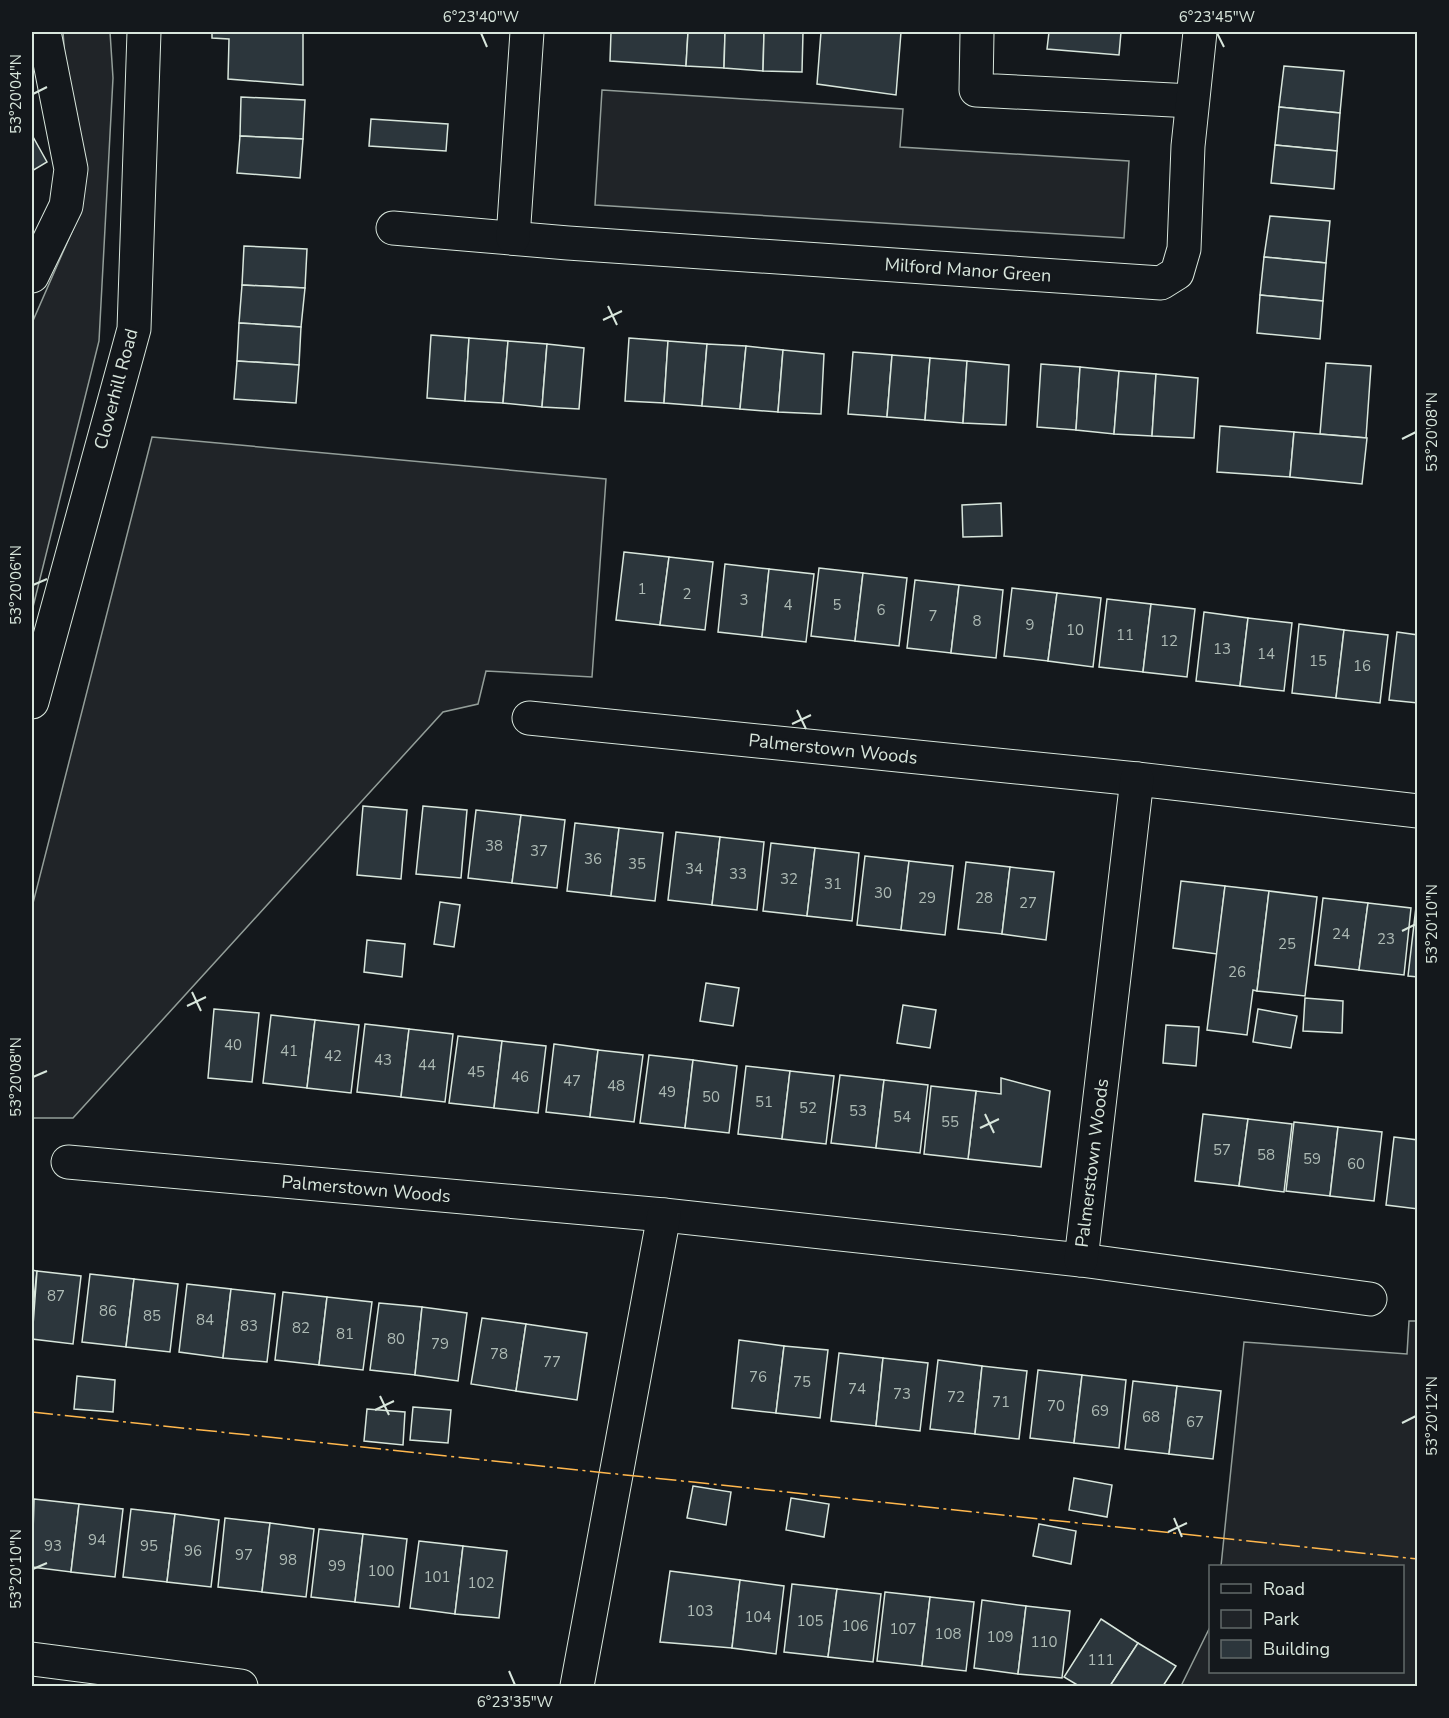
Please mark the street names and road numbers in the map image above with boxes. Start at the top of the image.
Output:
street label: Milford Manor Green [884,252,1052,288]
street label: Cloverhill Road [88,326,144,452]
street label: Palmerstown Woods [747,728,919,770]
street label: Palmerstown Woods [1070,1077,1114,1249]
street label: Palmerstown Woods [280,1170,452,1208]

